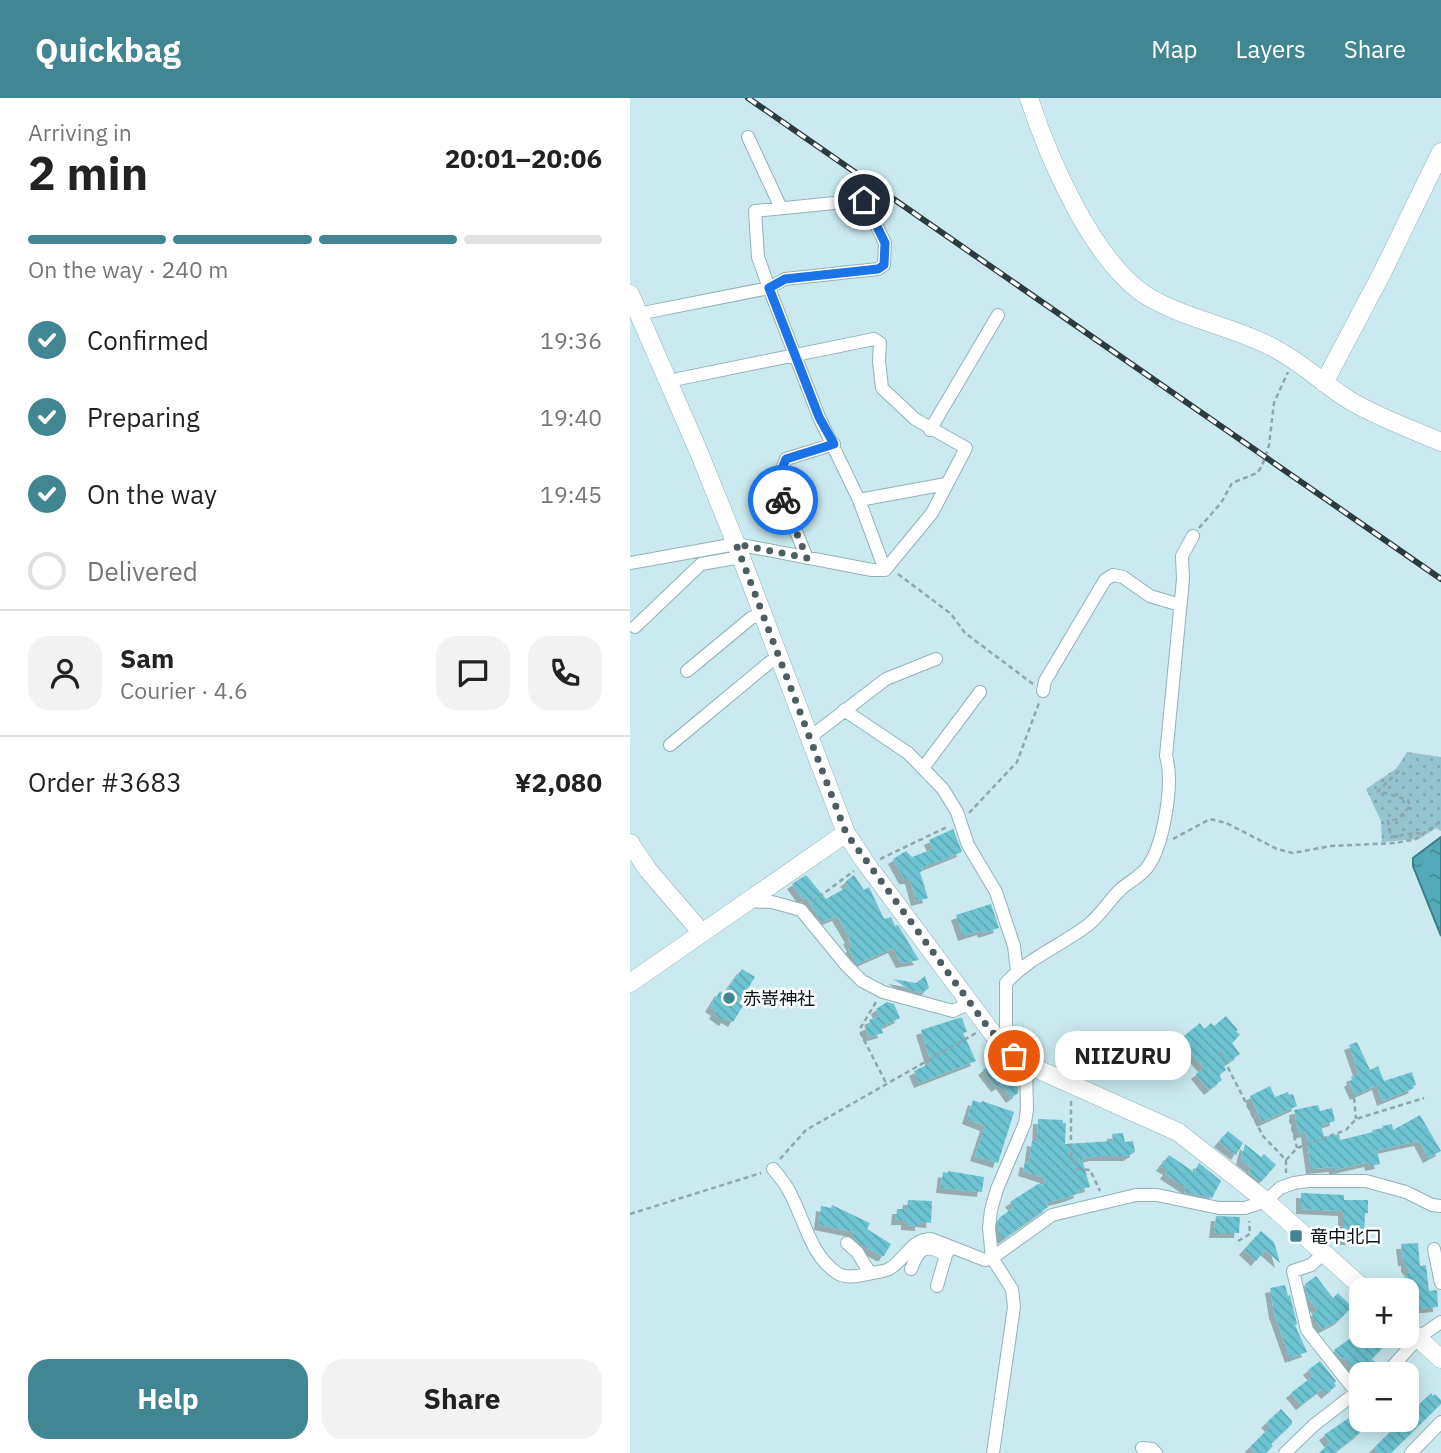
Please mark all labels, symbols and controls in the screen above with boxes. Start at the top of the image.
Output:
text: Quickbag [35,28,181,71]
text: Map [1151,33,1198,65]
text: Layers [1236,33,1306,65]
text: Share [1344,33,1406,65]
text: Arriving in [28,117,132,147]
text: 20:01–20:06 [445,141,602,175]
text: 2 min [28,143,148,203]
pin [834,170,894,230]
icon: home [845,181,883,219]
text: On the way · 240 m [28,254,228,284]
icon: check [28,321,66,359]
text: Confirmed [87,323,209,357]
text: 19:36 [540,325,602,355]
icon: check [28,398,66,436]
text: Preparing [87,400,200,434]
text: 19:40 [540,402,602,432]
courier [748,465,818,535]
icon: check [28,475,66,513]
text: On the way [87,477,217,511]
text: 19:45 [540,479,602,509]
icon: bike [764,481,802,519]
text: Delivered [87,554,198,588]
button: person [28,636,102,710]
button: chat [436,636,510,710]
button: phone [528,636,602,710]
text: Sam [120,641,174,675]
text: Courier · 4.6 [120,675,248,705]
text: Order #3683 [28,765,182,799]
text: ¥2,080 [515,765,602,799]
place label: 赤嵜神社 [743,987,815,1010]
marker: 赤嵜神社 [721,990,737,1006]
pin [984,1026,1044,1086]
callout: NIIZURU [1056,1032,1192,1080]
icon: bag [995,1037,1033,1075]
text: NIIZURU [1074,1040,1172,1070]
place label: 竜中北口 [1310,1225,1382,1248]
marker: 竜中北口 [1288,1228,1304,1244]
map controls [1349,1278,1419,1432]
button: + [1349,1278,1419,1348]
button: Help [28,1359,308,1439]
button: Share [322,1359,602,1439]
button: − [1349,1362,1419,1432]

